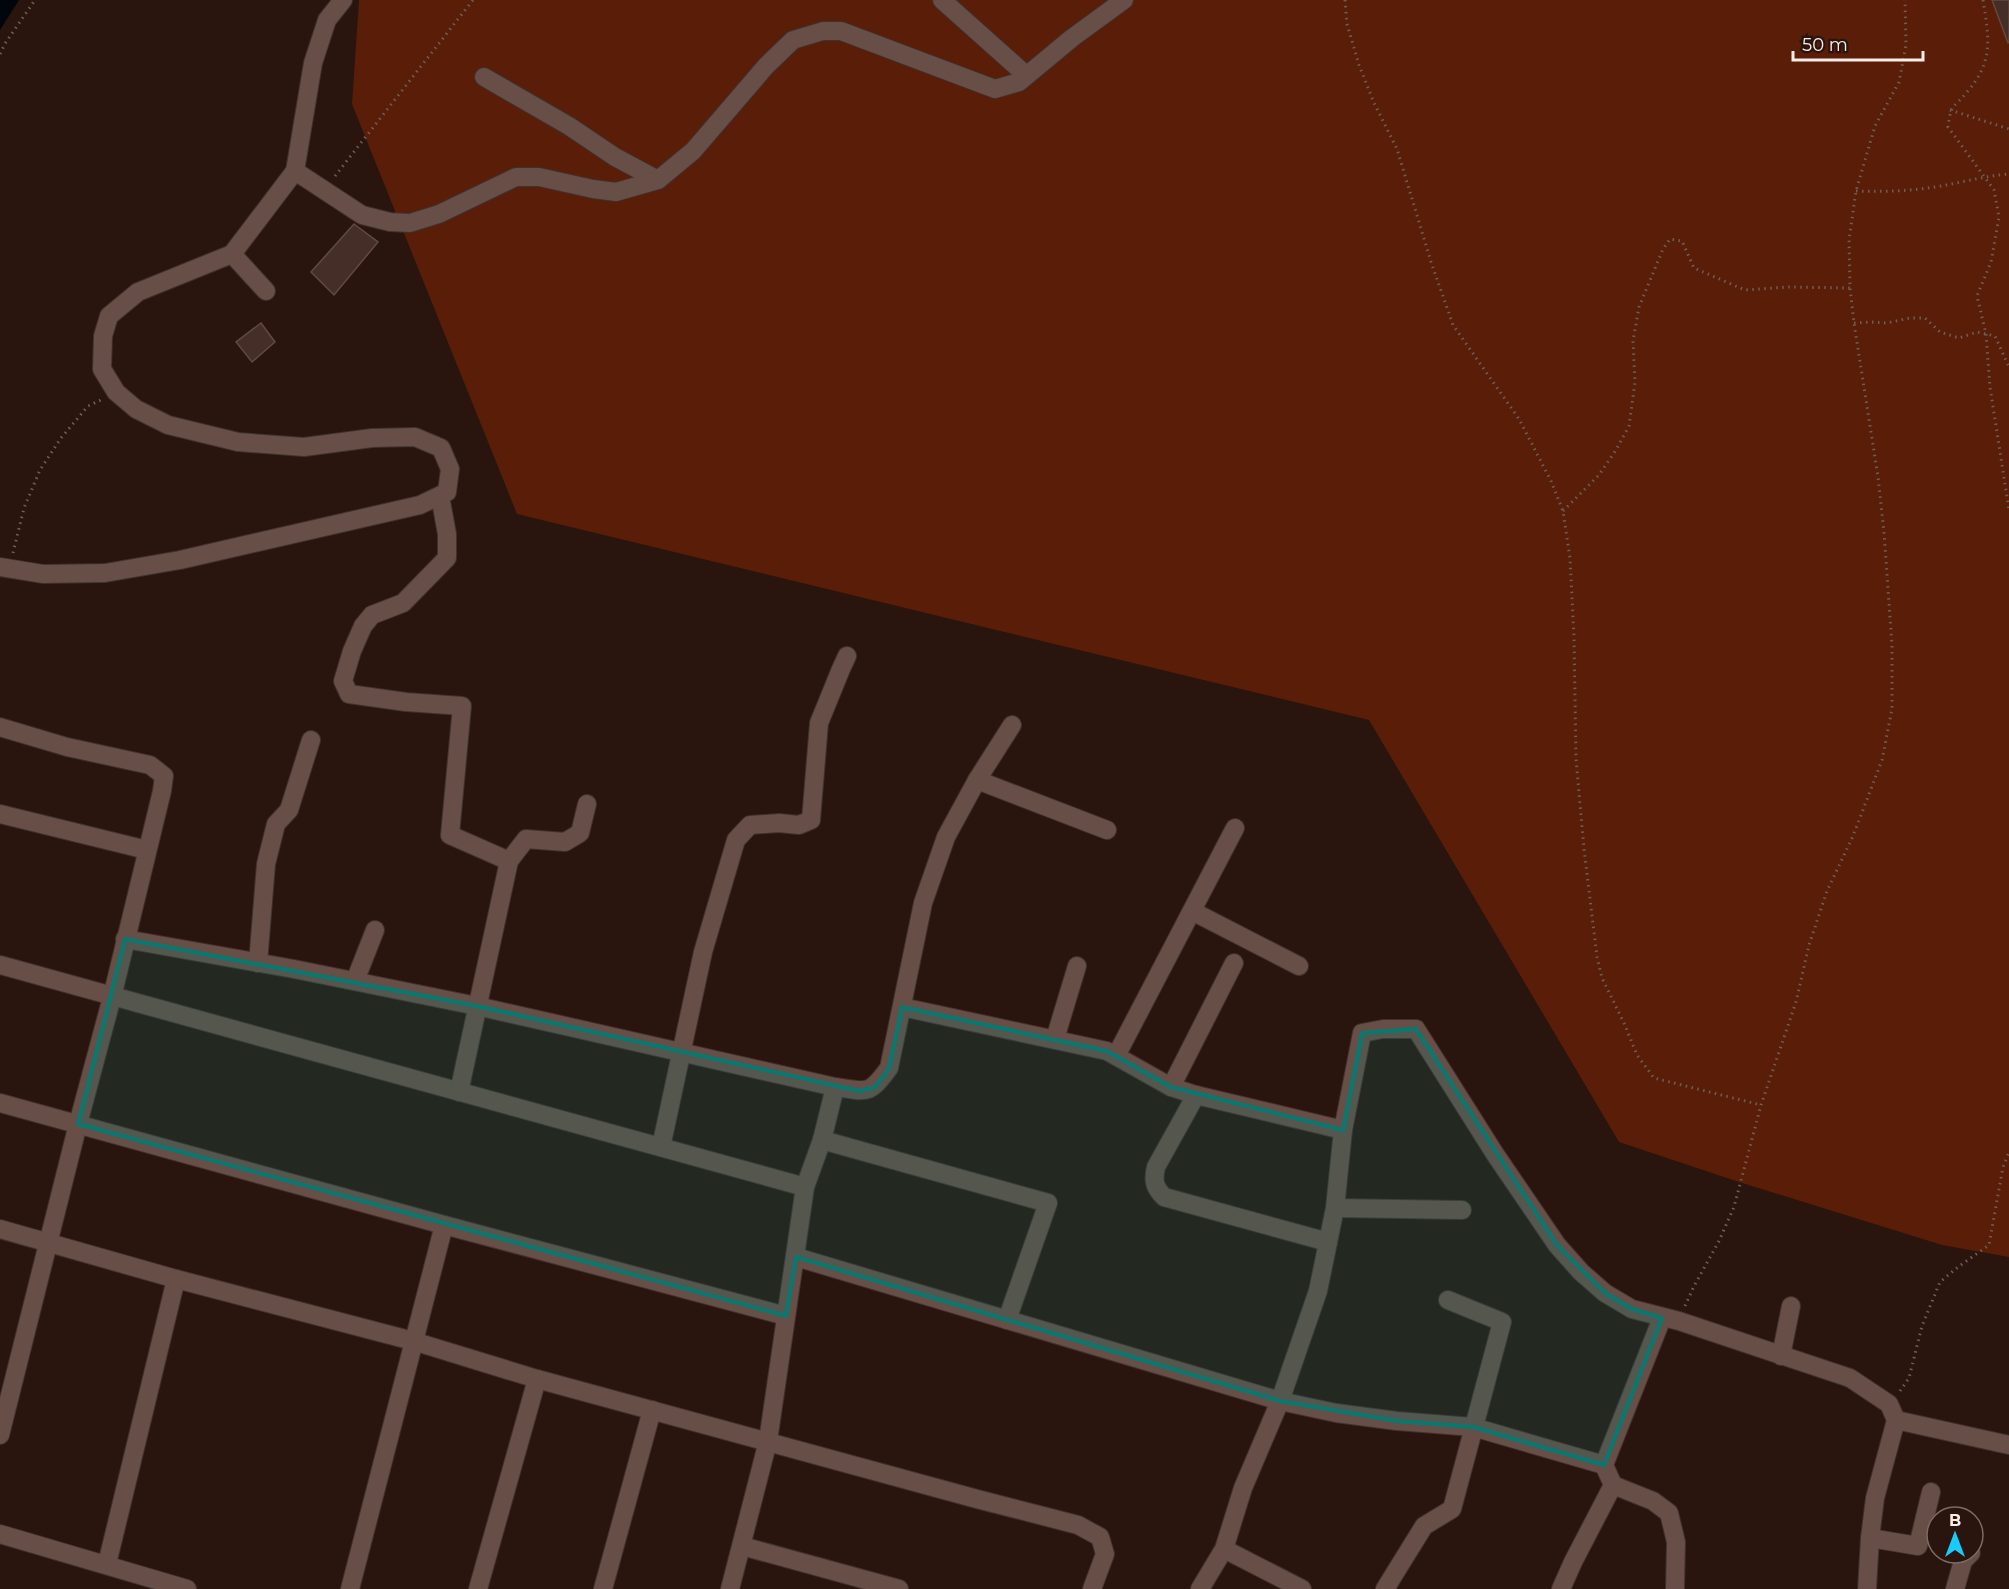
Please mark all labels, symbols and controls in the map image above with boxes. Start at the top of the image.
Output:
scale bar [1793,24,1924,62]
text: 50 m [1802,34,1848,56]
north arrow [1925,1505,1985,1565]
text: B [1949,1511,1961,1530]

